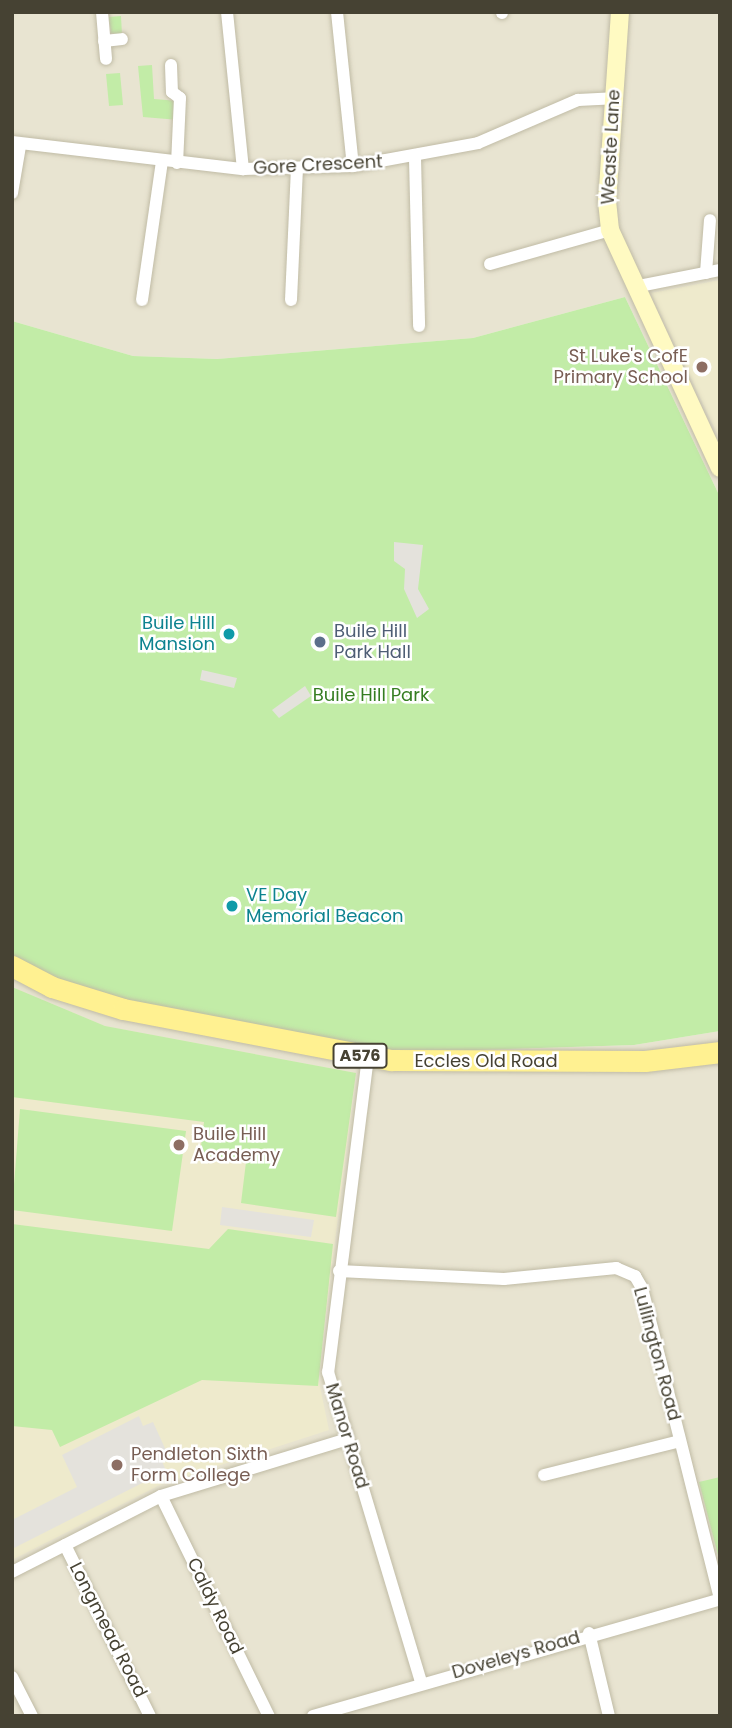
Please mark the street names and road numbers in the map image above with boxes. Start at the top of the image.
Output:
street label: Weaste Lane [597,89,625,205]
street label: Gore Crescent [253,151,383,179]
road number: A576 [332,1044,388,1068]
street label: Eccles Old Road [414,1050,558,1072]
street label: Lullington Road [629,1285,685,1423]
street label: Manor Road [321,1381,373,1491]
street label: Caldy Road [182,1554,248,1658]
street label: Longmead Road [65,1559,151,1701]
street label: Doveleys Road [449,1626,583,1684]

